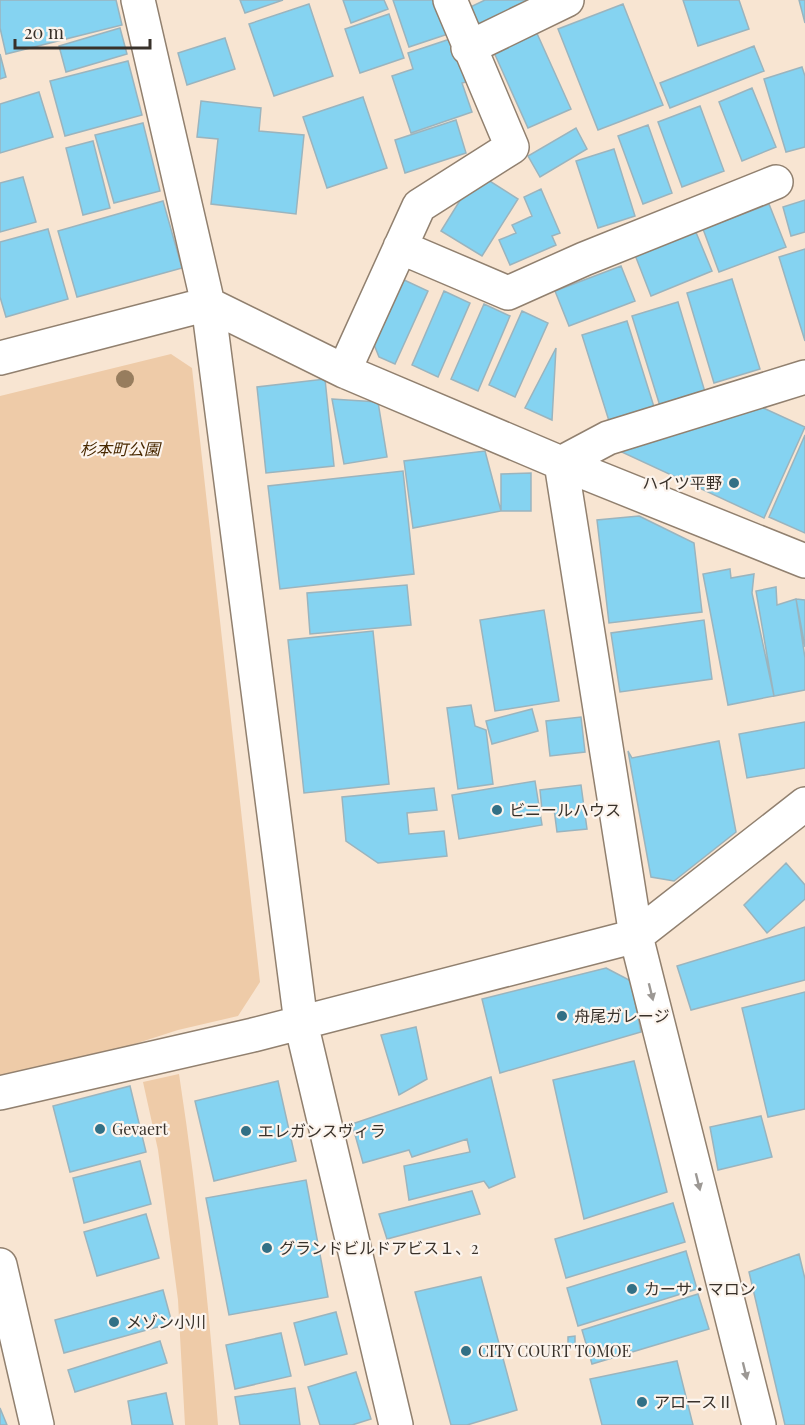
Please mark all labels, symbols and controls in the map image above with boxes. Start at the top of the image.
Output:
scale bar [15,12,150,50]
text: 20 m [24,20,64,44]
park label: 杉本町公園 [80,438,162,459]
place label: ハイツ平野 [642,472,722,493]
marker: ハイツ平野 [727,476,741,490]
place label: ビニールハウス [509,799,621,820]
marker: ビニールハウス [490,803,504,817]
one-way arrow [646,983,656,1002]
place label: 舟尾ガレージ [574,1005,670,1026]
marker: 舟尾ガレージ [555,1009,569,1023]
place label: Gevaert [112,1118,168,1139]
place label: エレガンスヴィラ [258,1120,386,1141]
marker: Gevaert [93,1122,107,1136]
marker: エレガンスヴィラ [239,1124,253,1138]
one-way arrow [693,1172,703,1191]
place label: グランドビルドアビス１、2 [279,1237,479,1258]
marker: グランドビルドアビス１、2 [260,1241,274,1255]
place label: カーサ・マロン [644,1278,756,1299]
marker: カーサ・マロン [625,1282,639,1296]
place label: メゾン小川 [126,1311,206,1332]
marker: メゾン小川 [107,1315,121,1329]
place label: CITY COURT TOMOE [478,1340,631,1361]
marker: CITY COURT TOMOE [459,1344,473,1358]
one-way arrow [741,1362,750,1380]
place label: アロースⅡ [654,1391,733,1412]
marker: アロースⅡ [635,1395,649,1409]

